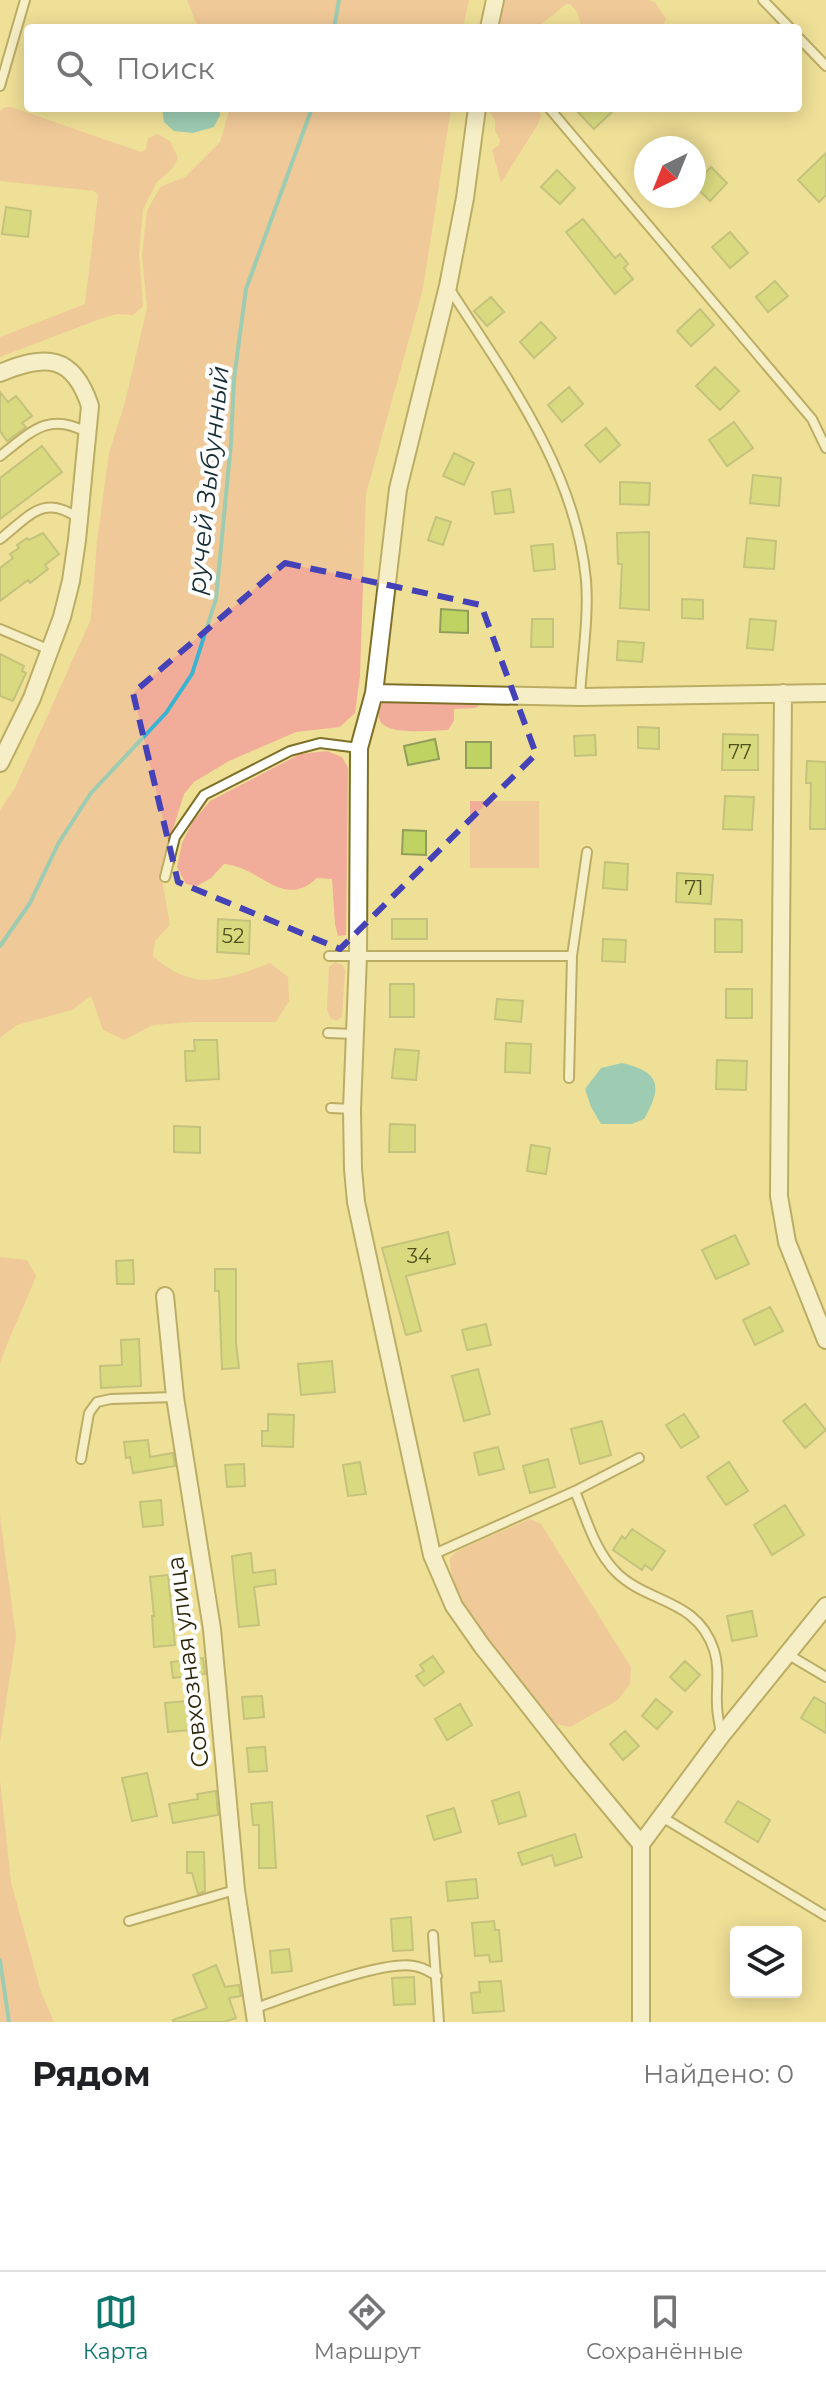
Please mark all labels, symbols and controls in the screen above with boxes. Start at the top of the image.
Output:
search box [24,24,802,112]
icon: search [52,46,96,90]
text: Поиск [116,50,215,87]
north arrow [634,136,706,208]
water label: ручей Зыбунный [180,364,236,596]
house number: 77 [728,740,752,764]
house number: 71 [684,876,704,900]
house number: 52 [222,924,244,948]
house number: 34 [407,1244,431,1268]
street label: Совхозная улица [160,1555,215,1769]
map controls [730,1926,802,1998]
button: layers [730,1926,802,1998]
text: Рядом [32,2053,151,2095]
text: Найдено: 0 [643,2058,794,2090]
tab: Карта [83,2290,148,2365]
tab: Маршрут [314,2290,421,2365]
tab: Сохранённые [586,2290,743,2365]

